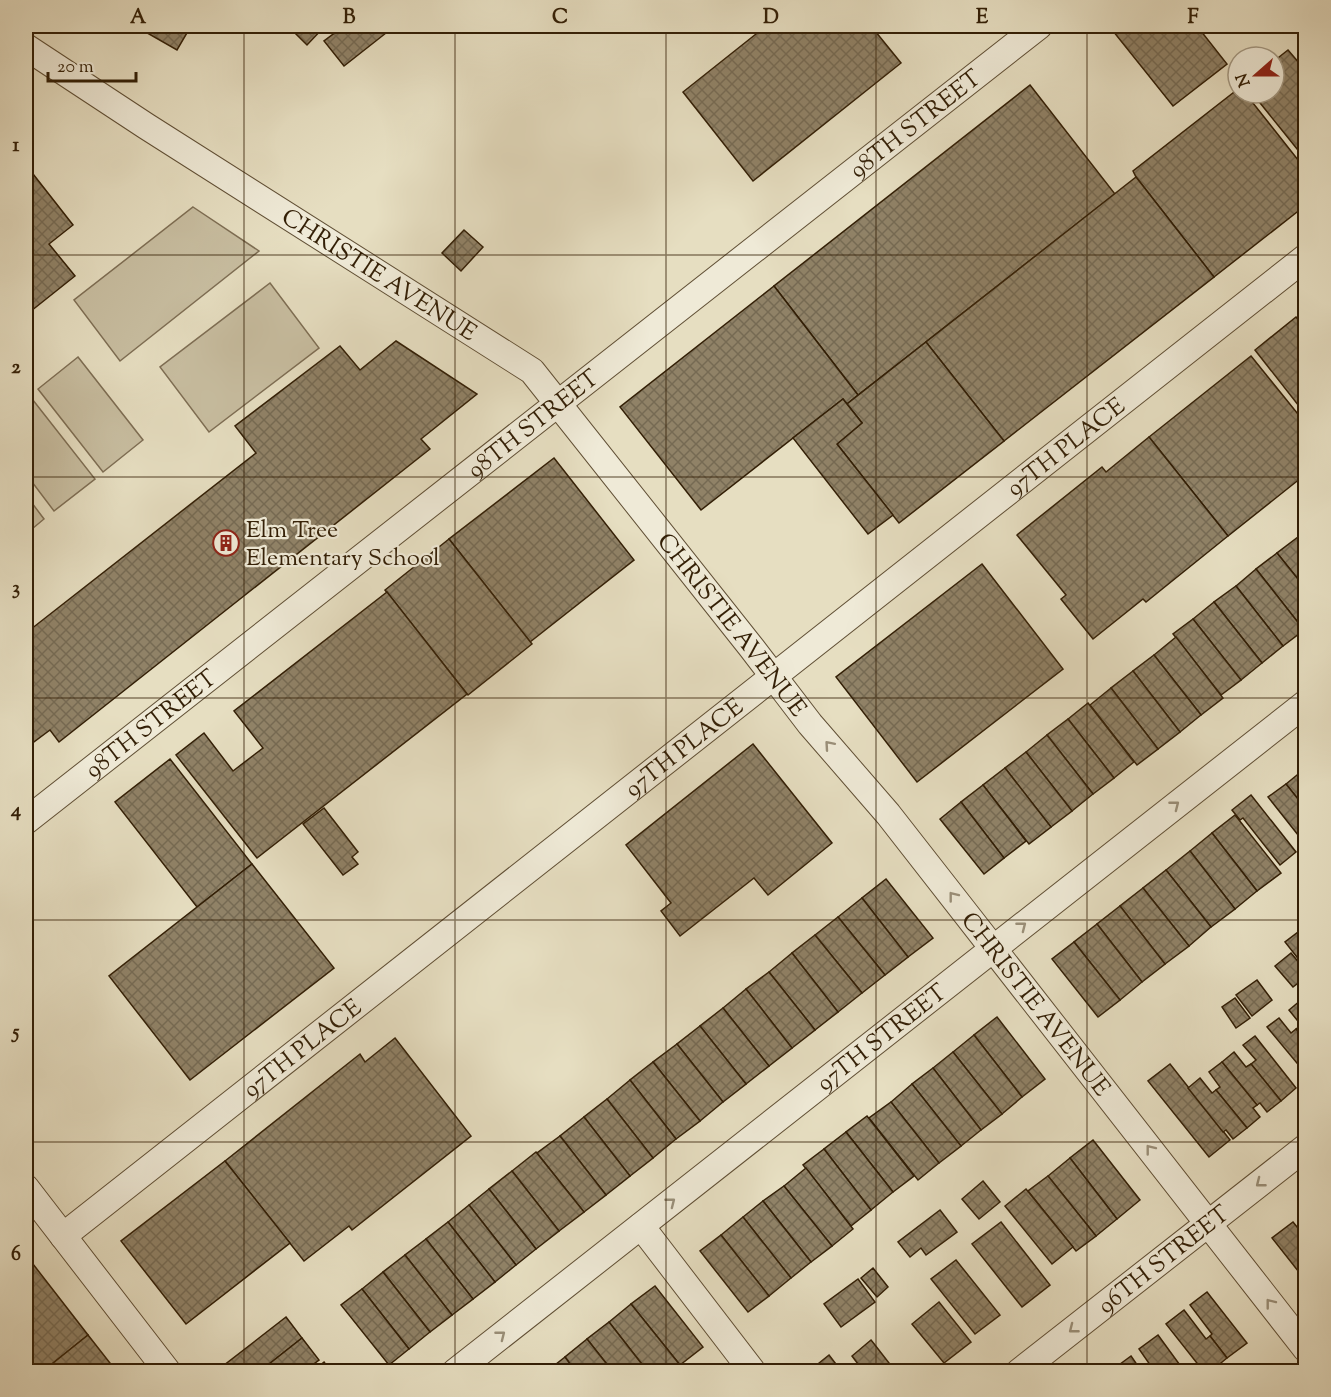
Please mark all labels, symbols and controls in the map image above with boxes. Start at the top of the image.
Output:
text: A [130,4,147,33]
text: B [343,4,356,33]
text: C [552,4,568,33]
text: D [763,4,779,33]
text: E [976,4,989,33]
text: F [1187,4,1199,33]
scale bar [48,45,136,83]
north arrow [1226,45,1286,105]
text: 20 m [57,55,94,81]
street label: 98TH STREET [843,62,989,187]
text: N [1231,69,1257,90]
text: 1 [13,132,20,161]
street label: CHRISTIE AVENUE [274,201,483,351]
text: 2 [11,354,21,383]
street label: 98TH STREET [461,362,607,487]
street label: 97TH PLACE [1000,390,1134,506]
place label: Elm Tree Elementary School [246,514,440,576]
street label: CHRISTIE AVENUE [648,527,814,725]
building icon: Elm Tree Elementary School [211,528,241,558]
text: 3 [12,575,20,604]
street label: 98TH STREET [79,663,225,787]
street label: 97TH PLACE [618,691,752,806]
one-way arrow [825,741,836,752]
text: 4 [10,797,21,826]
one-way arrow [1169,802,1180,813]
one-way arrow [949,891,960,902]
street label: CHRISTIE AVENUE [952,906,1118,1105]
one-way arrow [1015,922,1026,933]
street label: 97TH STREET [810,977,955,1100]
street label: 97TH PLACE [236,992,370,1107]
text: 5 [11,1019,20,1048]
one-way arrow [1147,1144,1158,1155]
one-way arrow [1255,1175,1266,1186]
street label: 96TH STREET [1091,1198,1237,1323]
one-way arrow [664,1199,675,1210]
text: 6 [11,1241,21,1270]
one-way arrow [1266,1298,1277,1309]
one-way arrow [1069,1322,1080,1333]
one-way arrow [494,1332,505,1343]

